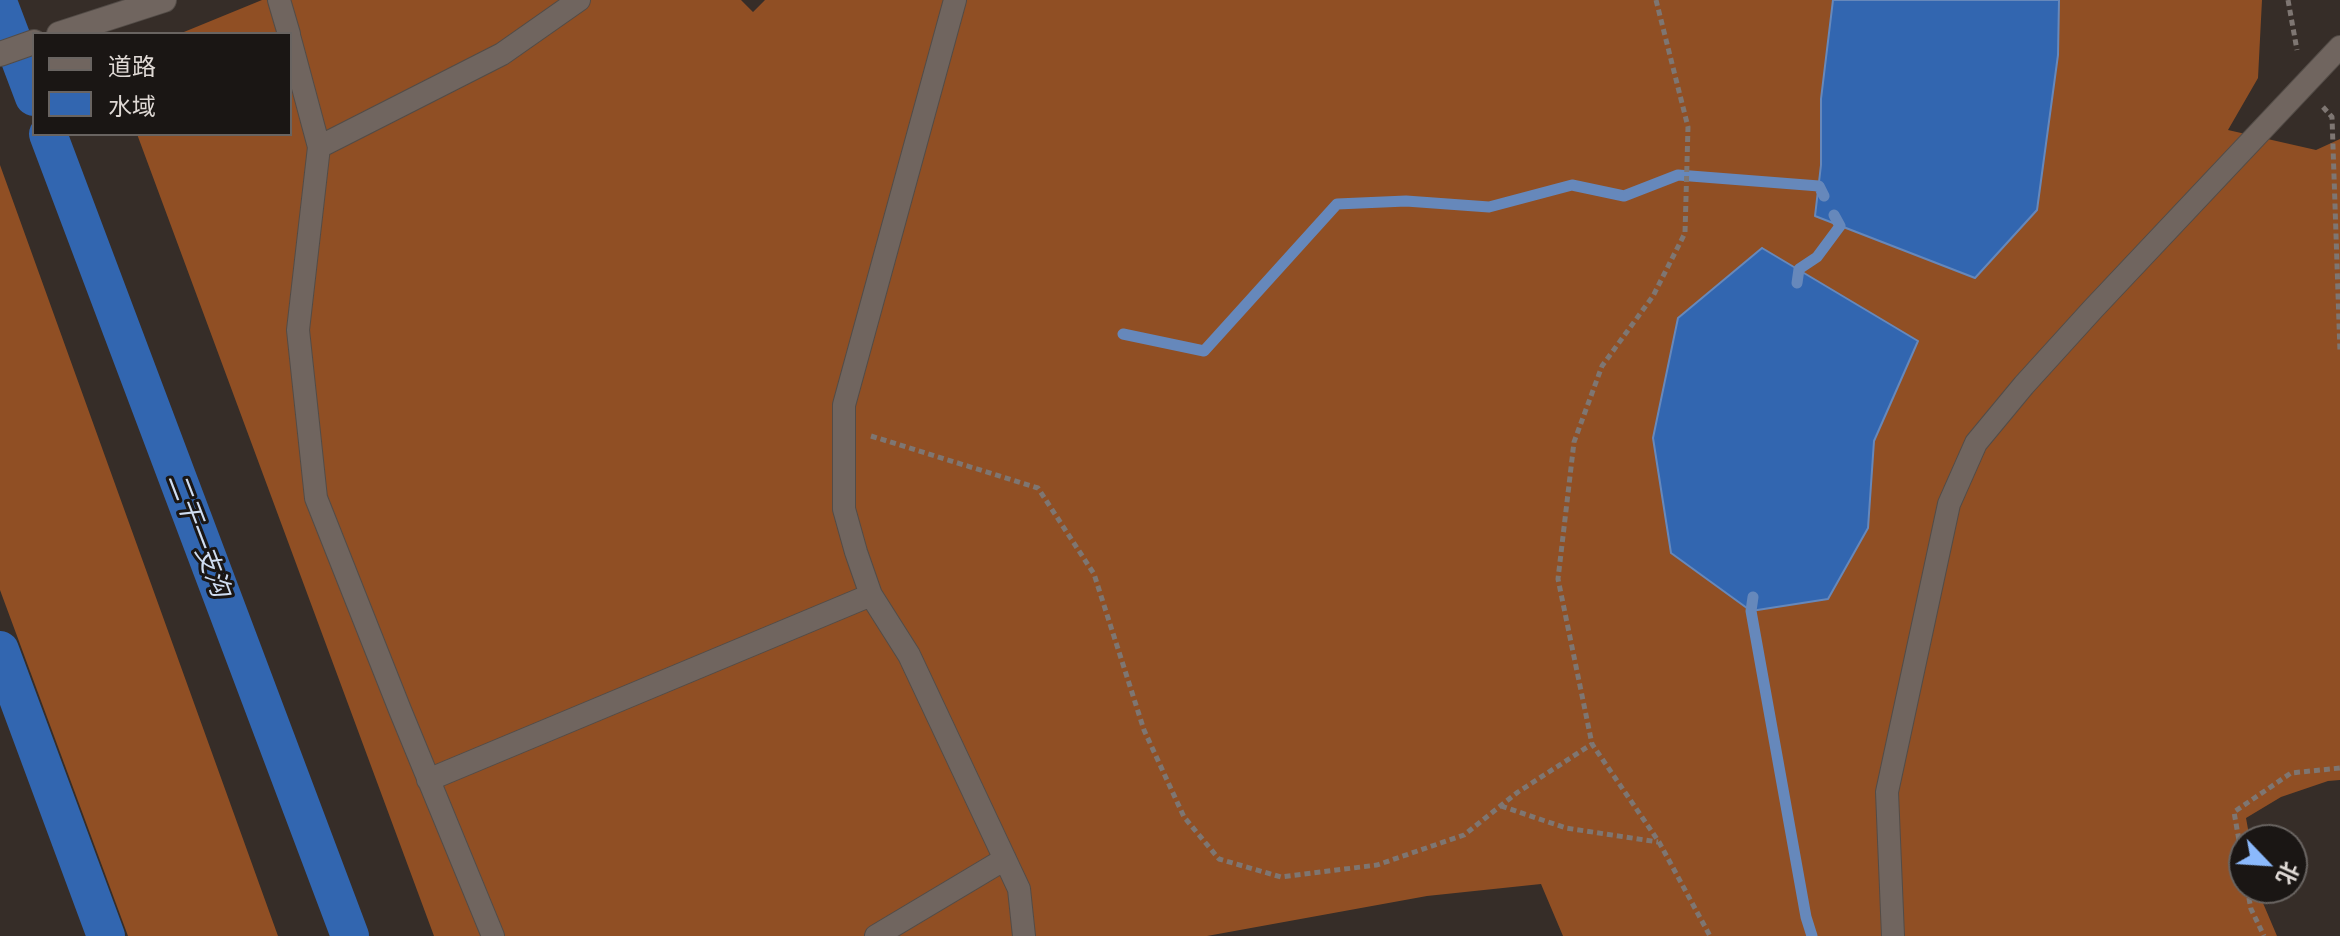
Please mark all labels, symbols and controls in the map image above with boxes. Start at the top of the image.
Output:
legend [32,32,292,136]
text: 道路 [108,53,156,80]
text: 水域 [108,93,156,120]
water label: 二干一支沟 [161,469,237,601]
north arrow [2228,824,2308,904]
text: 北 [2272,858,2304,889]

